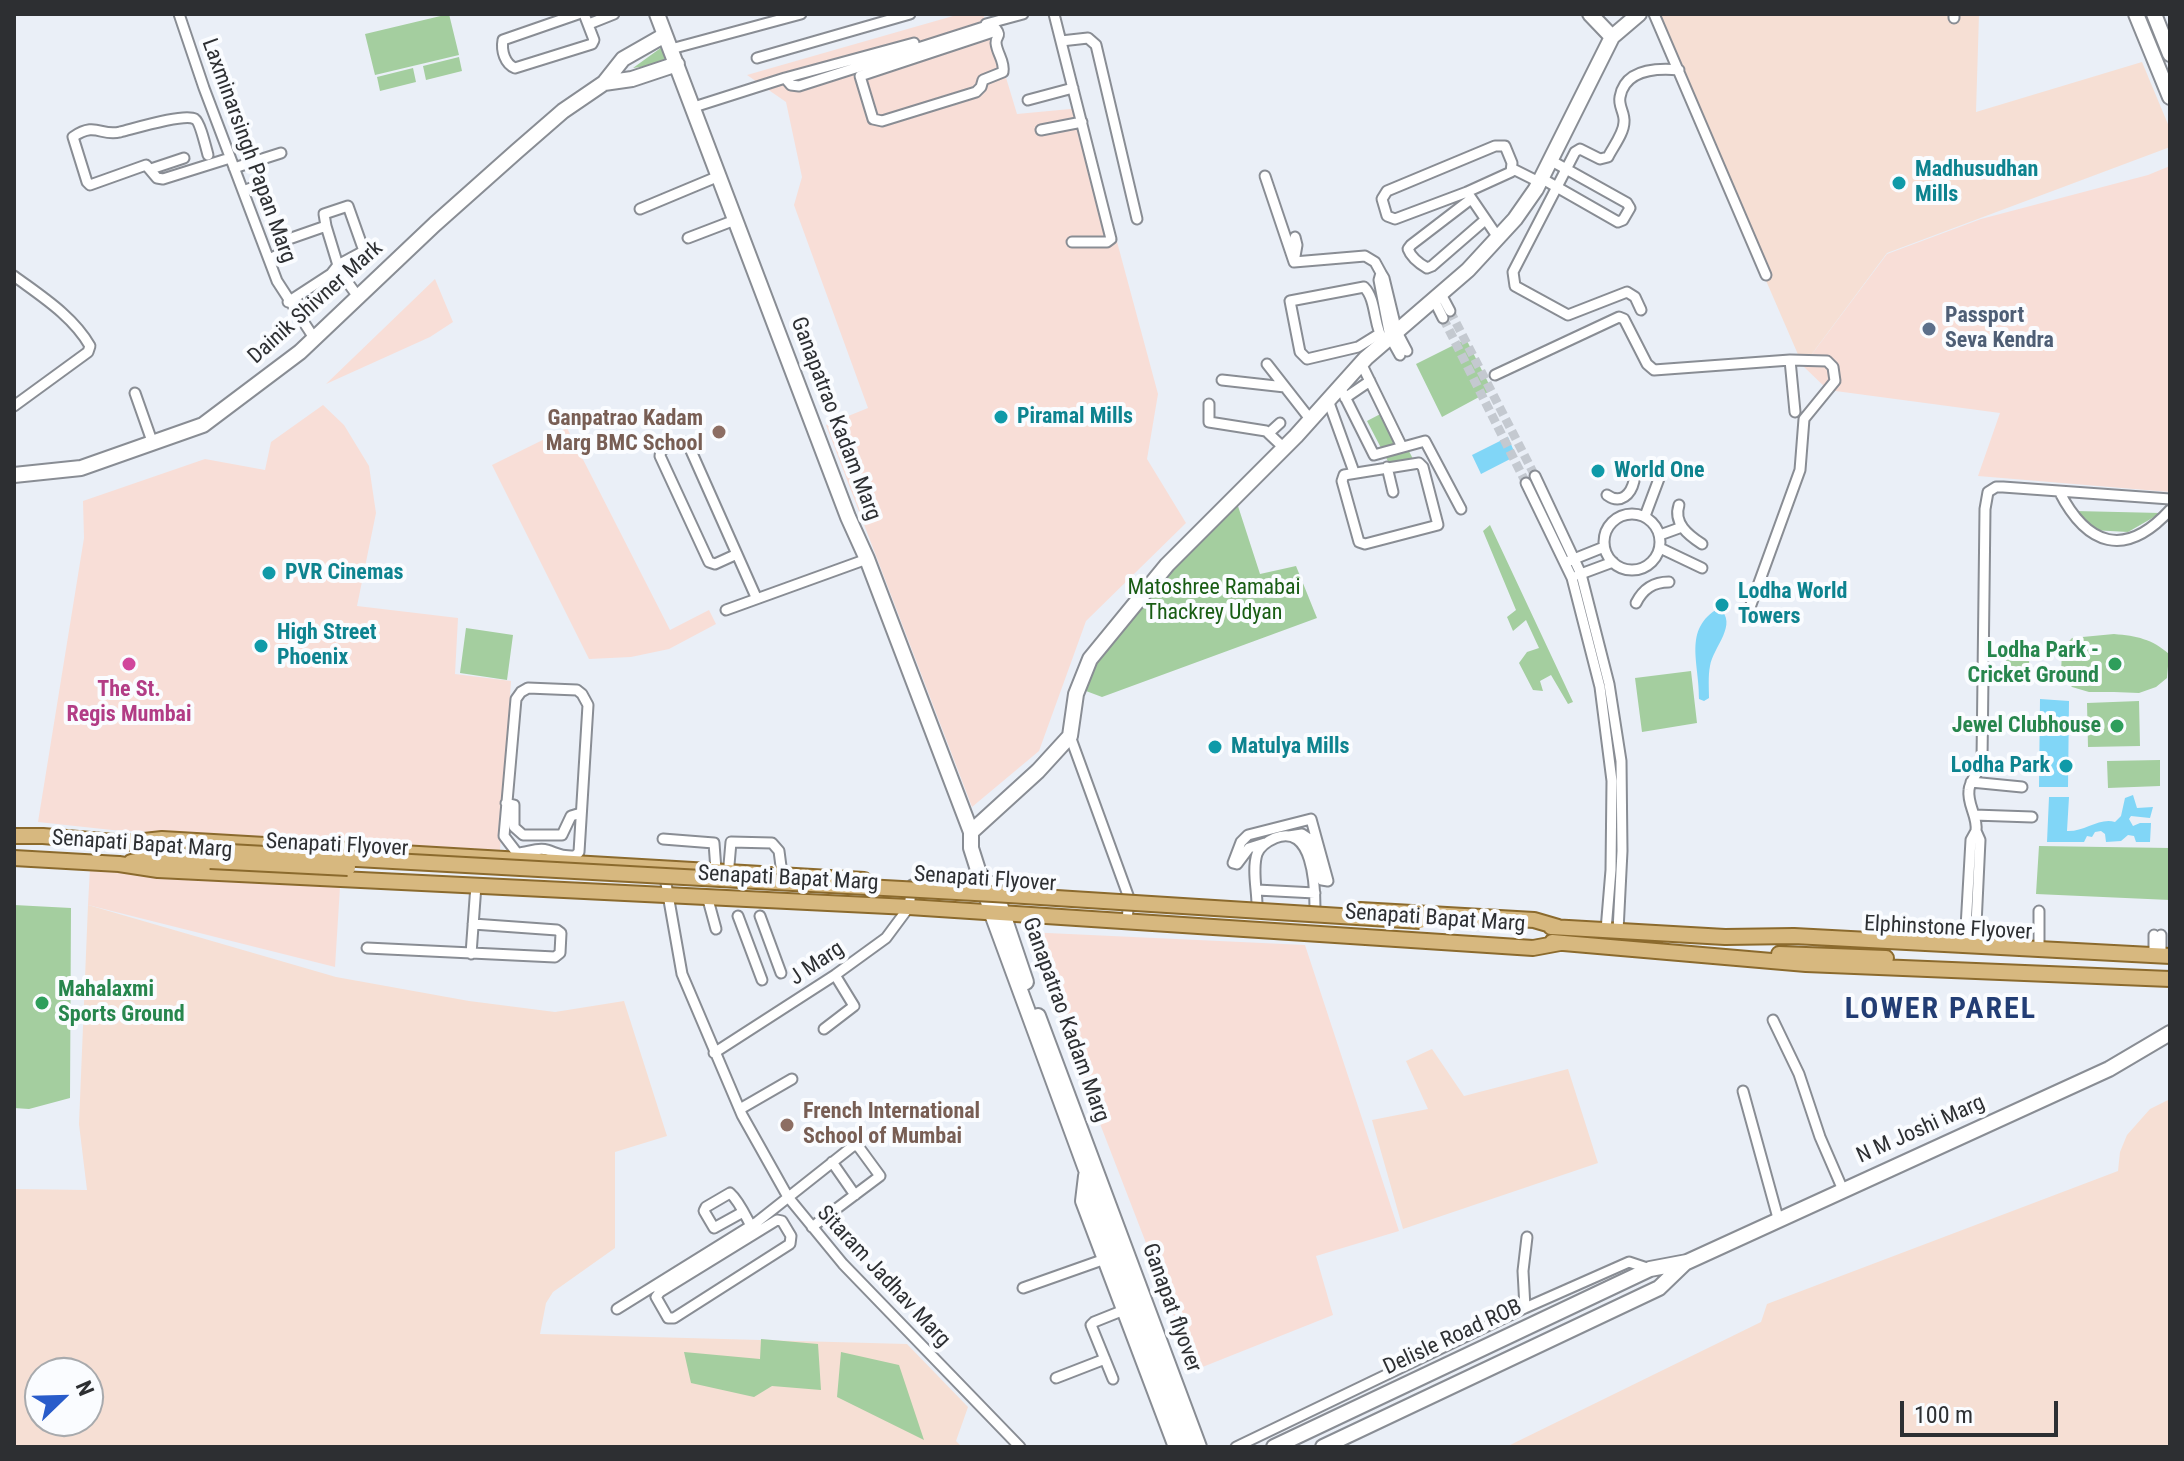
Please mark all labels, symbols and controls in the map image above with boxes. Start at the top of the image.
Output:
street label: Laxminarsingh Papan Marg [195,35,301,267]
place label: Madhusudhan Mills [1915,157,2038,208]
marker: Madhusudhan Mills [1890,174,1908,192]
street label: Dainik Shivner Mark [243,236,389,370]
place label: Passport Seva Kendra [1945,303,2054,354]
street label: Ganapatrao Kadam Marg [784,314,886,524]
marker: Passport Seva Kendra [1920,320,1938,338]
place label: Piramal Mills [1017,404,1133,430]
place label: Ganpatrao Kadam Marg BMC School [546,406,703,458]
marker: Piramal Mills [992,408,1010,426]
marker: Ganpatrao Kadam Marg BMC School [710,423,728,441]
place label: World One [1614,458,1705,484]
marker: World One [1589,462,1607,480]
place label: PVR Cinemas [285,560,404,586]
marker: PVR Cinemas [260,564,278,582]
park label: Matoshree Ramabai Thackrey Udyan [1127,575,1301,626]
place label: Lodha World Towers [1738,579,1847,630]
marker: Lodha World Towers [1713,596,1731,614]
place label: High Street Phoenix [277,620,377,672]
marker: High Street Phoenix [252,637,270,655]
place label: Lodha Park - Cricket Ground [1968,638,2099,690]
marker: The St. Regis Mumbai [120,655,138,673]
marker: Lodha Park - Cricket Ground [2106,655,2124,673]
place label: The St. Regis Mumbai [67,677,191,728]
place label: Jewel Clubhouse [1952,713,2101,739]
marker: Jewel Clubhouse [2108,717,2126,735]
place label: Matulya Mills [1231,734,1350,760]
marker: Matulya Mills [1206,738,1224,756]
place label: Lodha Park [1951,753,2050,779]
marker: Lodha Park [2057,757,2075,775]
street label: Senapati Bapat Marg [51,826,233,864]
street label: Senapati Flyover [265,829,409,863]
street label: Senapati Bapat Marg [697,861,879,897]
street label: Senapati Flyover [913,862,1057,898]
street label: Senapati Bapat Marg [1344,900,1526,938]
street label: Elphinstone Flyover [1863,911,2033,947]
street label: Ganapatrao Kadam Marg [1016,914,1114,1126]
street label: J Marg [785,936,849,992]
place label: Mahalaxmi Sports Ground [58,977,185,1028]
district label: LOWER PAREL [1845,992,2037,1028]
marker: Mahalaxmi Sports Ground [33,994,51,1012]
street label: N M Joshi Marg [1853,1090,1989,1170]
place label: French International School of Mumbai [803,1099,980,1150]
marker: French International School of Mumbai [778,1116,796,1134]
street label: Sitaram Jadhav Marg [811,1201,955,1353]
street label: Ganapat flyover [1136,1240,1206,1376]
street label: Delisle Road ROB [1380,1294,1526,1382]
north arrow [24,1357,104,1437]
text: N [71,1377,99,1399]
scale bar [1904,1385,2062,1435]
text: 100 m [1914,1401,1973,1429]

